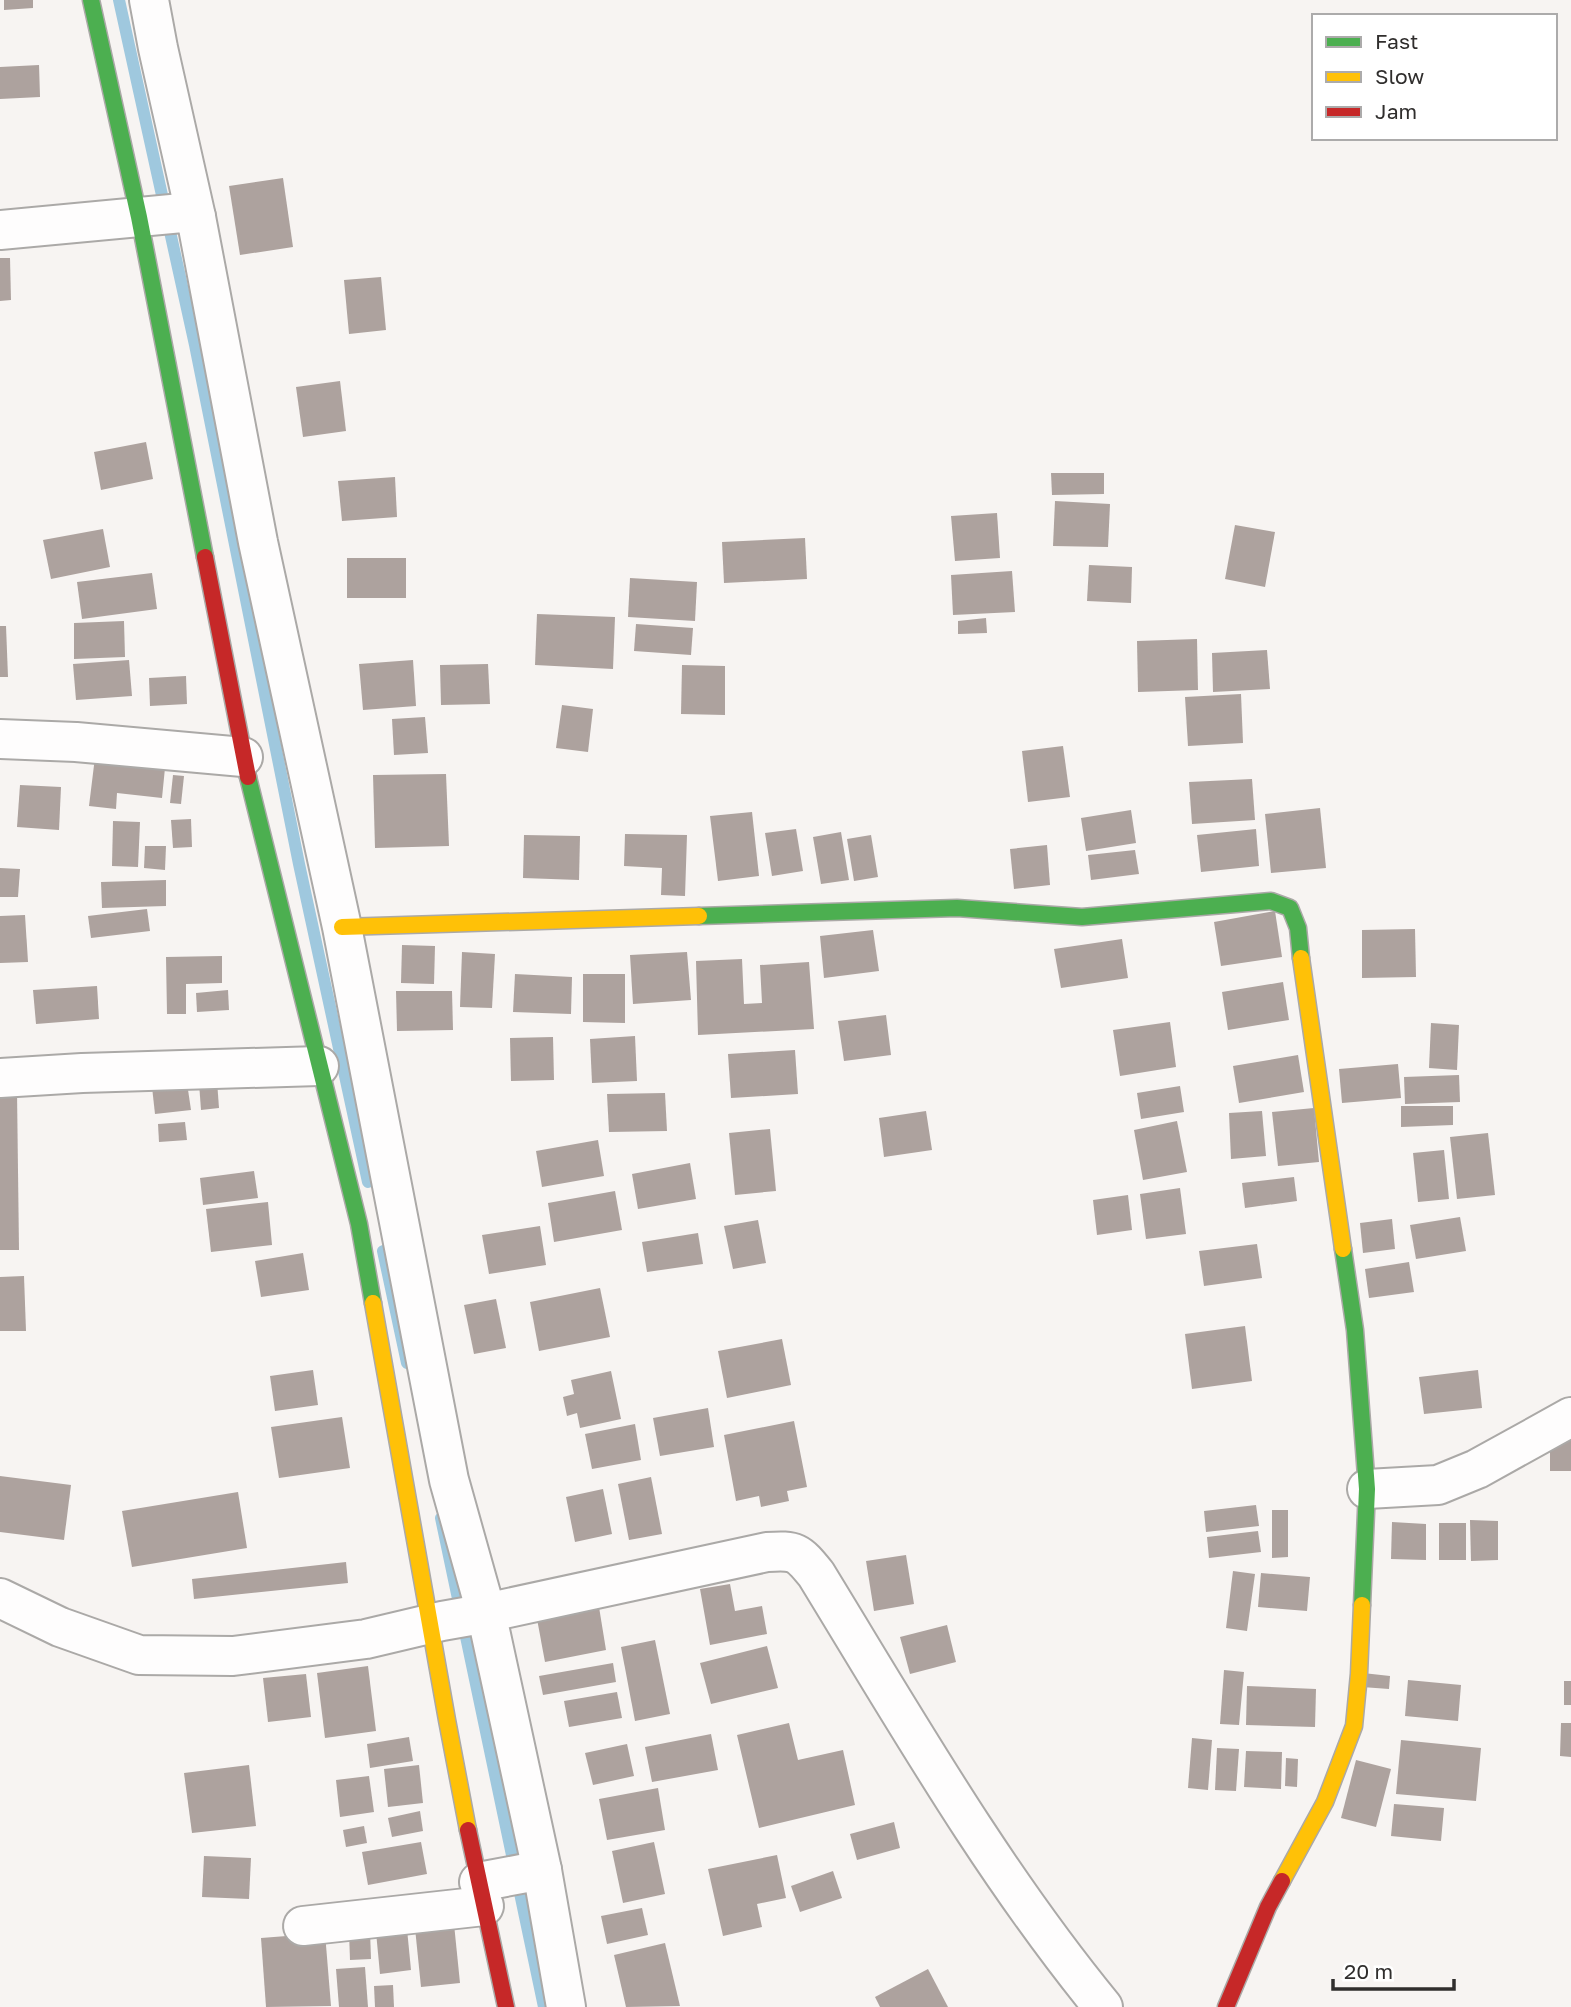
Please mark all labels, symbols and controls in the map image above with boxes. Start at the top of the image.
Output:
legend [1312,14,1557,140]
text: Fast [1375,28,1418,54]
text: Slow [1375,63,1424,89]
text: Jam [1375,98,1417,124]
scale bar [1333,1948,1454,1992]
text: 20 m [1344,1958,1393,1984]

